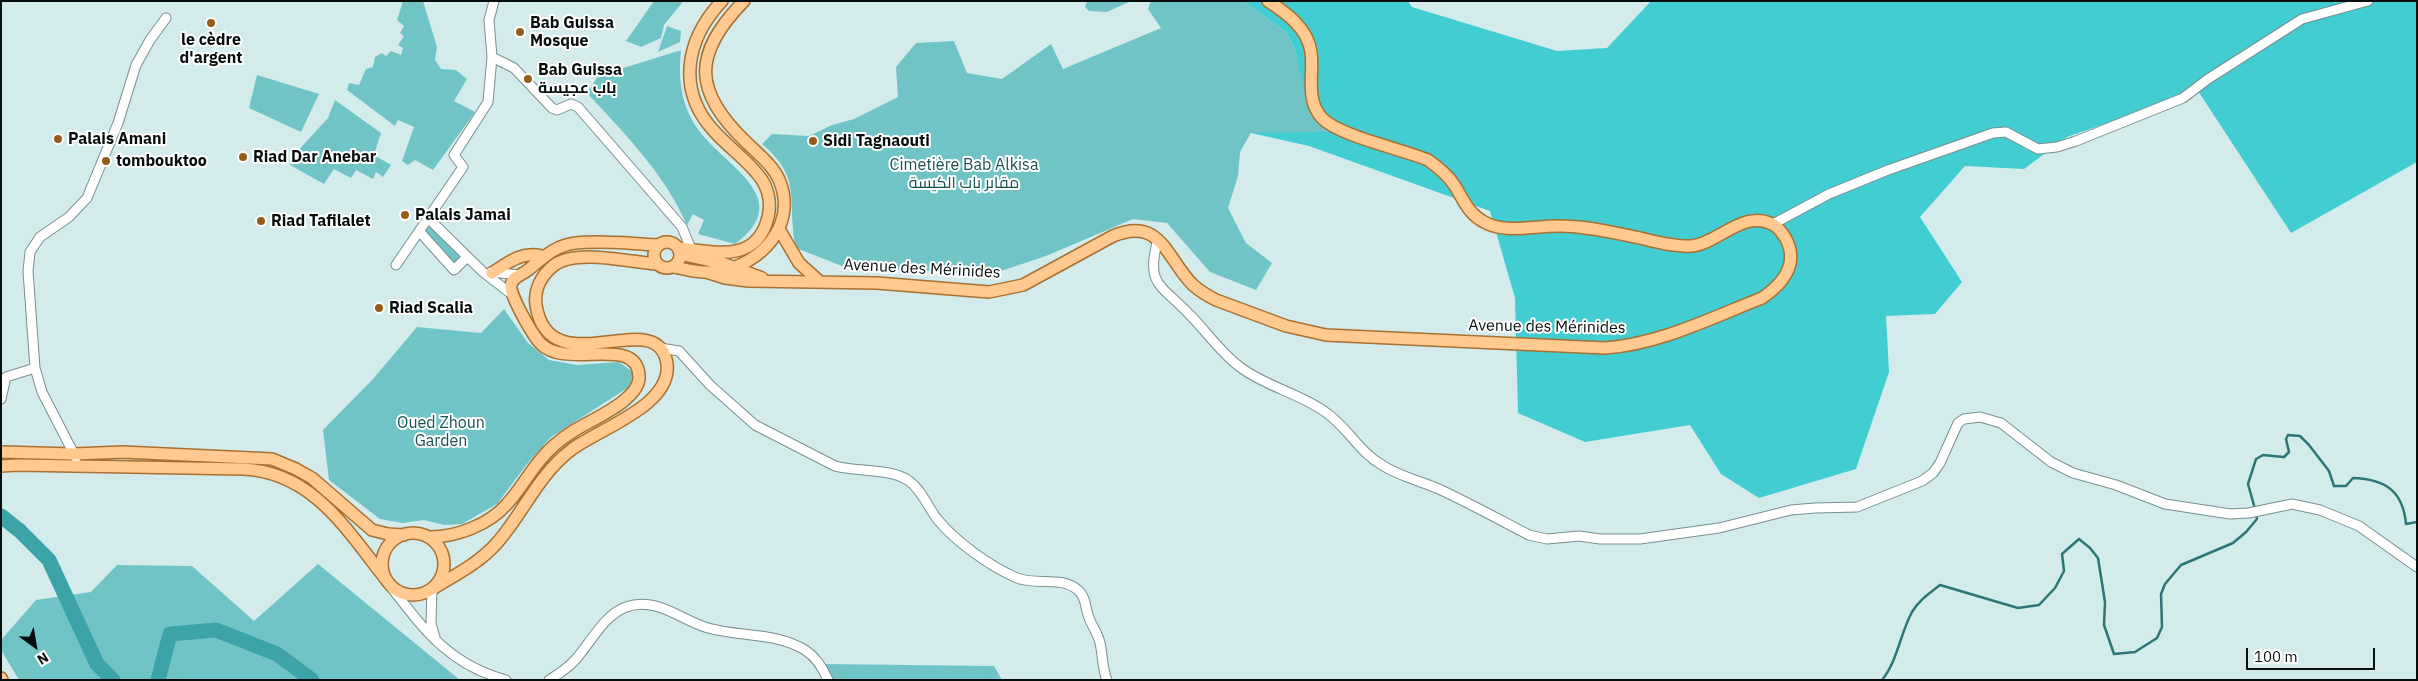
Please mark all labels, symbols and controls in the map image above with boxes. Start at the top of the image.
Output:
place label: Bab Guissa Mosque [530,13,614,51]
marker: le cèdre d'argent [205,17,217,29]
marker: Bab Guissa Mosque [514,26,526,38]
place label: le cèdre d'argent [180,30,242,68]
place label: Bab Guissa باب عجيسة [538,60,622,98]
marker: Bab Guissa باب عجيسة [522,73,534,85]
place label: Palais Amani [68,129,166,149]
place label: Sidi Tagnaouti [823,131,930,151]
marker: Palais Amani [52,133,64,145]
marker: Sidi Tagnaouti [807,135,819,147]
place label: Riad Dar Anebar [253,147,376,167]
place label: tombouktoo [116,151,207,171]
marker: Riad Dar Anebar [237,151,249,163]
marker: tombouktoo [100,155,112,167]
park label: Cimetière Bab Alkisa مقابر باب الكيسة [890,155,1038,193]
place label: Palais Jamai [415,205,511,225]
marker: Palais Jamai [399,209,411,221]
place label: Riad Tafilalet [271,211,371,231]
marker: Riad Tafilalet [255,215,267,227]
street label: Avenue des Mérinides [843,255,1001,283]
place label: Riad Scalia [389,298,473,318]
marker: Riad Scalia [373,302,385,314]
street label: Avenue des Mérinides [1468,316,1626,338]
park label: Oued Zhoun Garden [397,413,485,451]
north arrow [10,621,60,671]
scale bar [2248,638,2377,670]
text: 100 m [2254,647,2298,666]
text: N [34,648,52,669]

